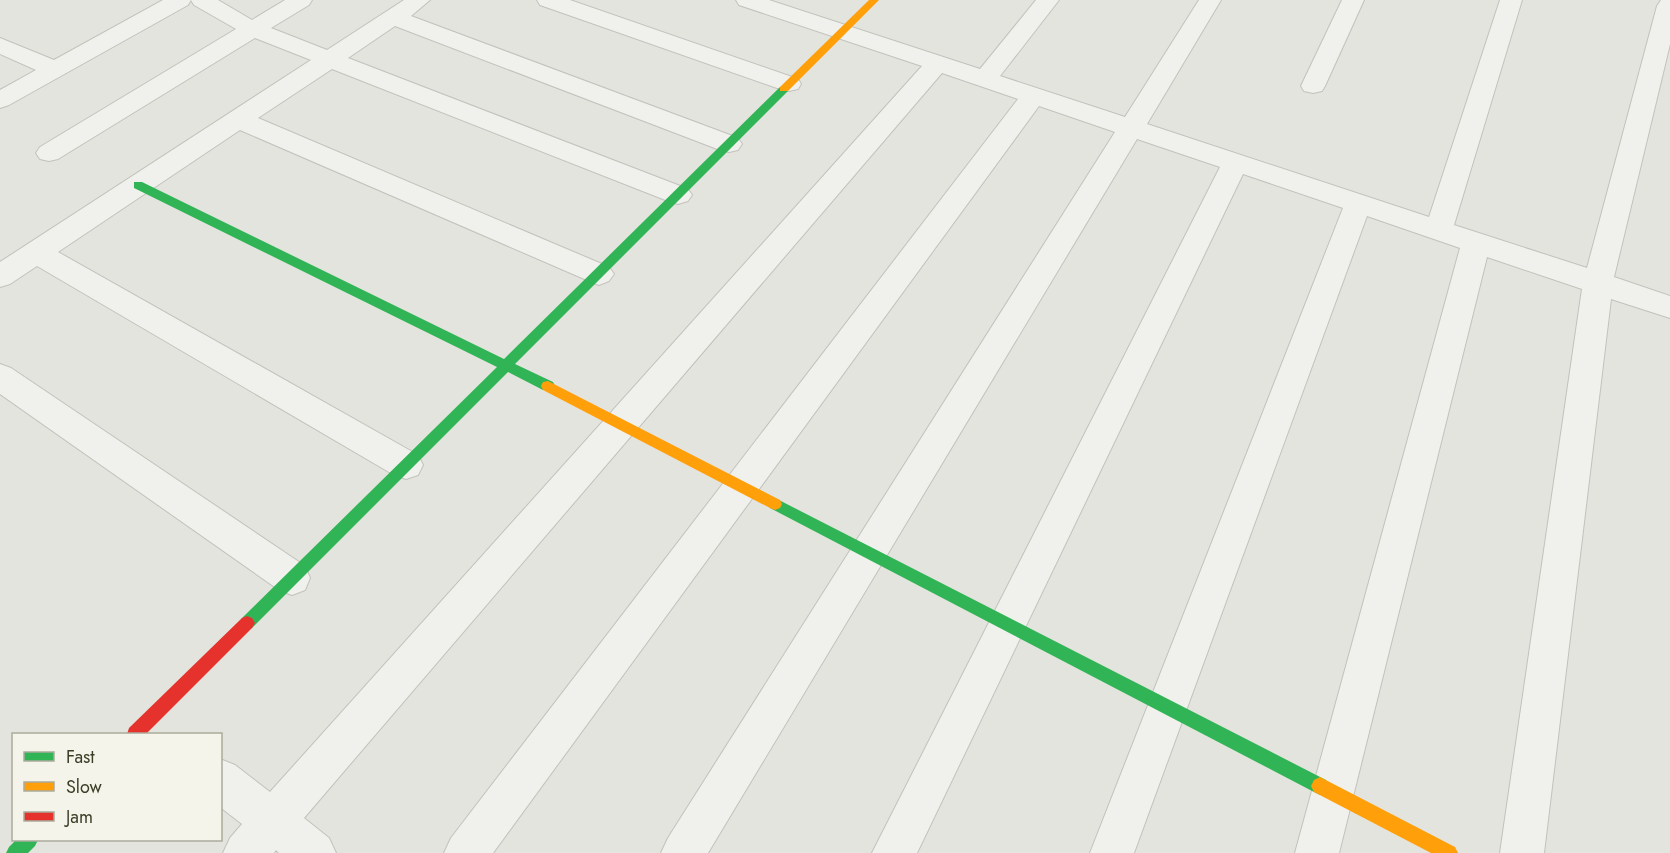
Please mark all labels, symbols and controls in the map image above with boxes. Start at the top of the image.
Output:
legend [12,733,222,841]
text: Fast [66,744,95,770]
text: Slow [66,774,103,800]
text: Jam [64,804,93,830]

